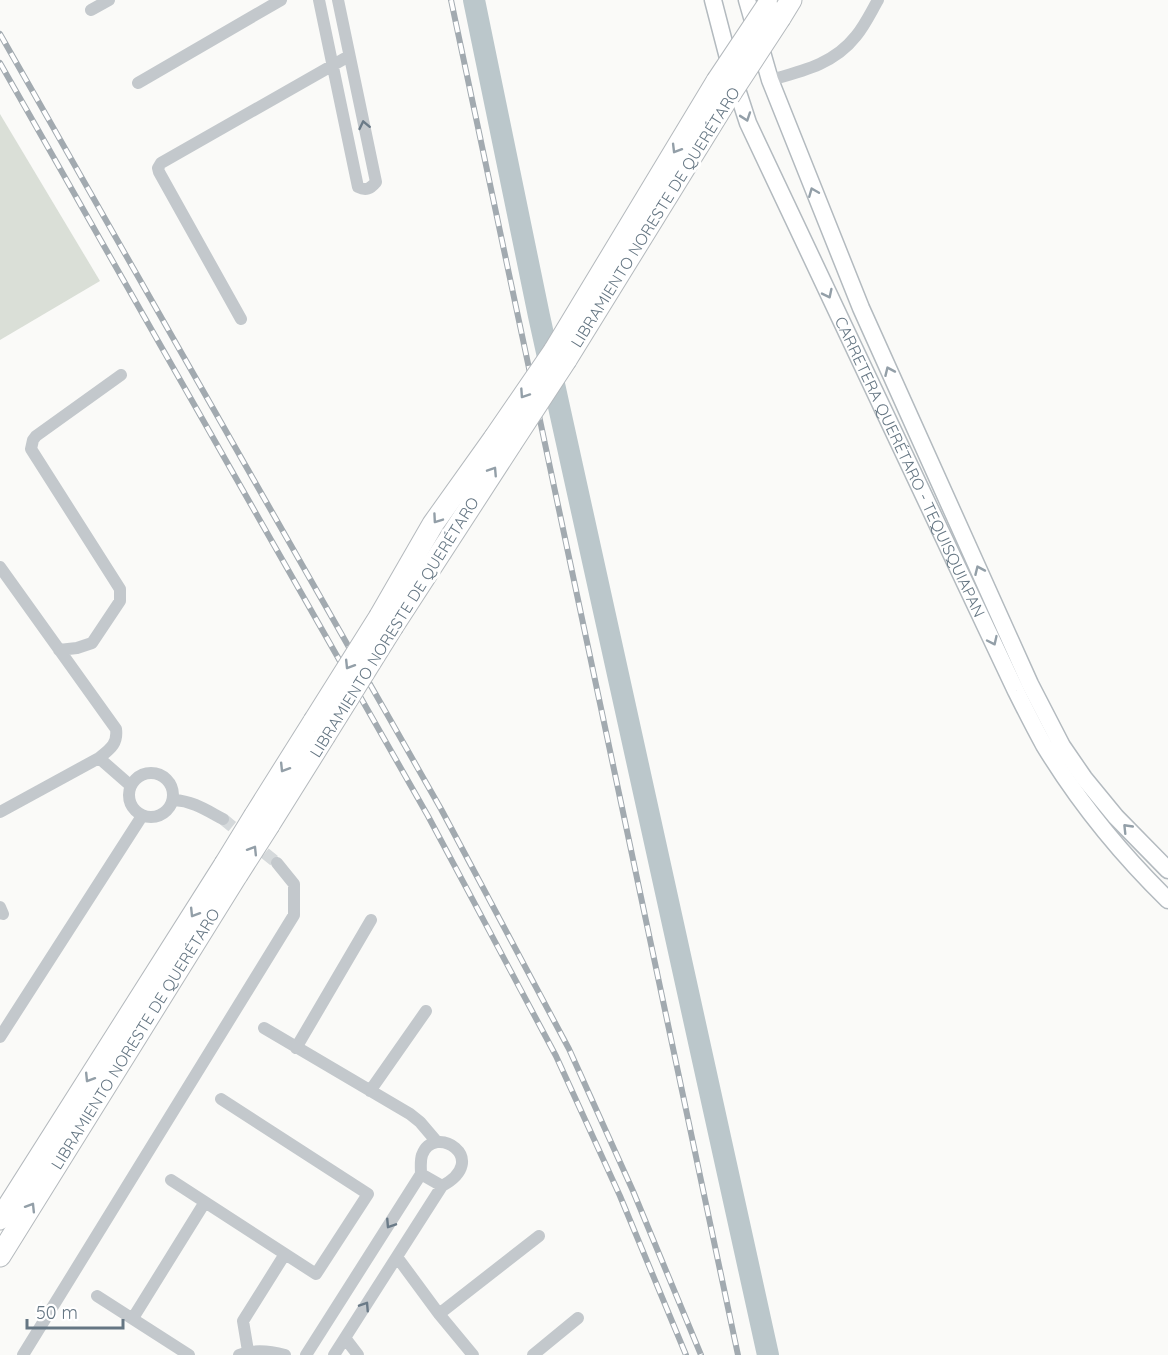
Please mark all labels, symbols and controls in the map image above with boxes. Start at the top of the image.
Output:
street label: LIBRAMIENTO NORESTE DE QUERÉTARO [566,83,744,351]
one-way arrow [739,111,751,122]
one-way arrow [358,120,371,130]
one-way arrow [671,143,683,153]
one-way arrow [808,187,820,198]
one-way arrow [820,288,832,299]
street label: CARRETERA QUERÉTARO - TEQUISQUIAPAN [831,313,990,620]
one-way arrow [884,367,896,378]
one-way arrow [521,388,532,399]
one-way arrow [486,467,497,478]
street label: LIBRAMIENTO NORESTE DE QUERÉTARO [305,493,483,761]
one-way arrow [433,512,444,523]
one-way arrow [974,565,986,576]
one-way arrow [985,634,997,645]
one-way arrow [345,659,357,669]
one-way arrow [280,762,292,772]
one-way arrow [1123,825,1134,835]
one-way arrow [246,846,258,856]
street label: LIBRAMIENTO NORESTE DE QUERÉTARO [47,904,224,1173]
one-way arrow [189,907,201,917]
one-way arrow [85,1072,97,1082]
one-way arrow [23,1203,35,1213]
one-way arrow [386,1217,397,1228]
scale bar [27,1292,123,1330]
text: 50 m [36,1301,78,1324]
one-way arrow [358,1302,370,1312]

